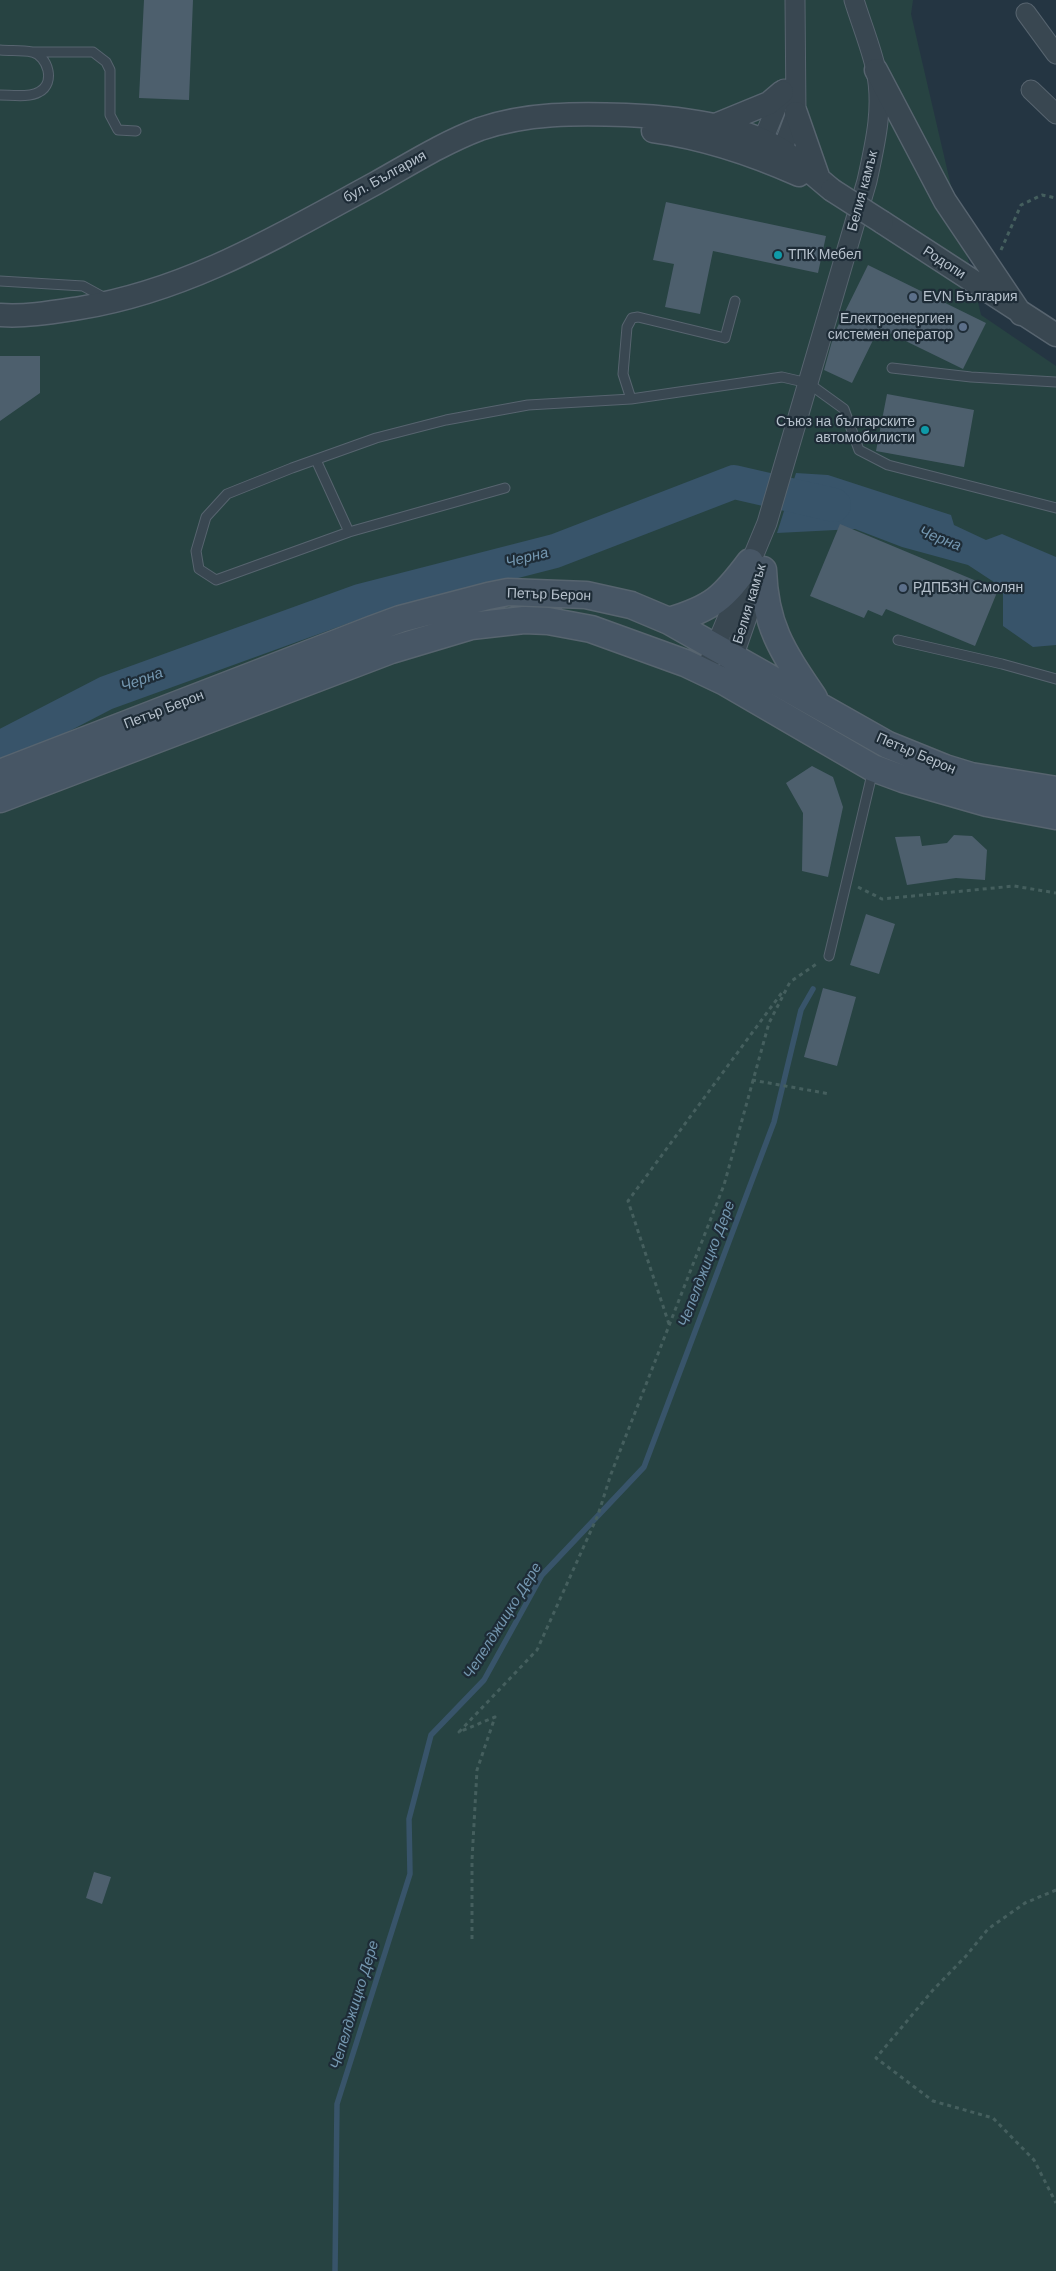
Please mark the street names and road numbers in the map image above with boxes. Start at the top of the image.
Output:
street label: бул. България [341,147,429,207]
street label: Белия камък [844,149,882,233]
street label: Родопи [919,243,969,283]
street label: Белия камък [730,562,770,646]
street label: Петър Берон [506,585,592,605]
street label: Петър Берон [122,687,206,733]
street label: Петър Берон [874,730,958,778]

